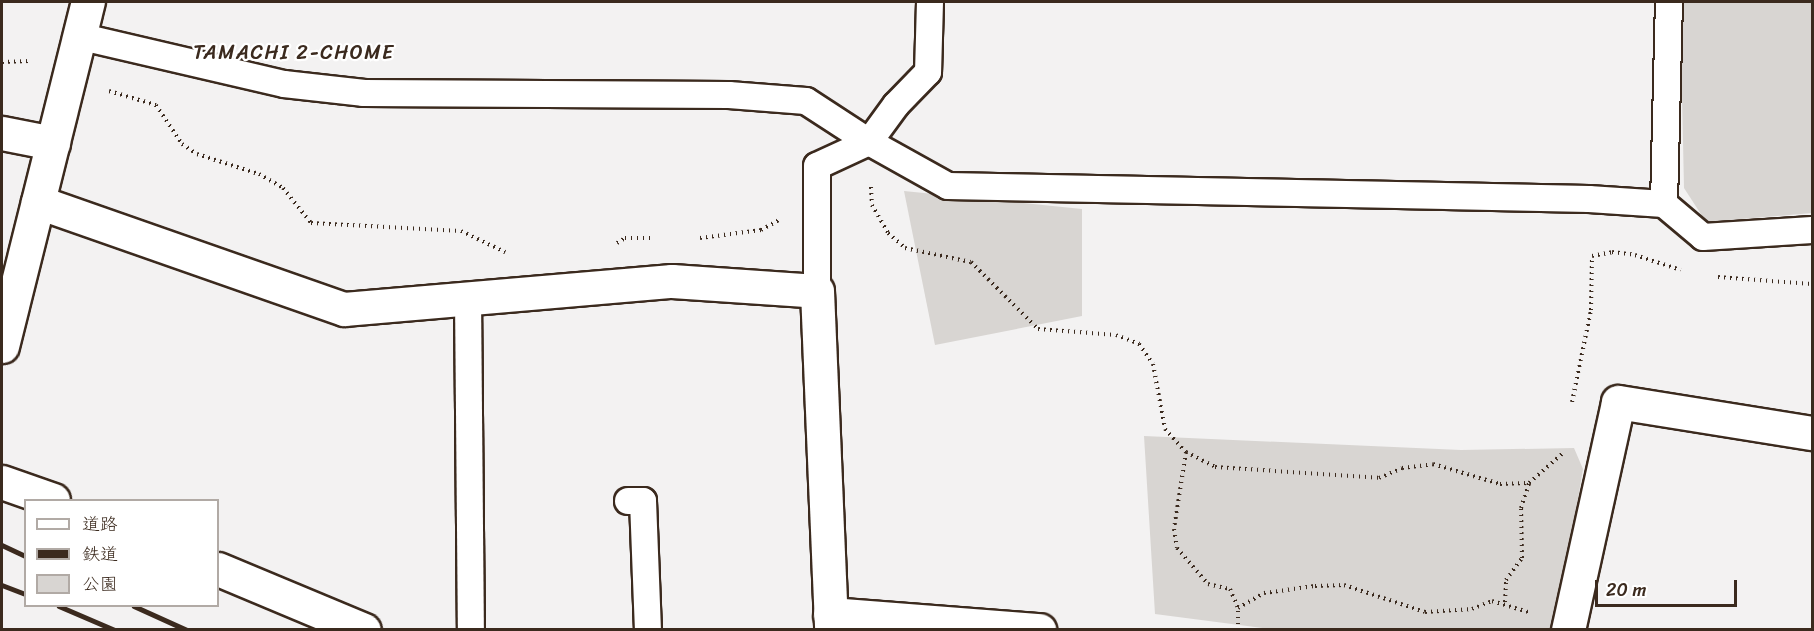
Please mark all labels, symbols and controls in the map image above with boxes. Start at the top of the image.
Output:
district label: TAMACHI 2-CHOME [194,40,394,64]
legend [24,499,219,607]
text: 道路 [82,508,118,540]
text: 鉄道 [82,538,118,570]
text: 公園 [82,568,118,600]
scale bar [1598,568,1740,606]
text: 20 m [1606,574,1646,606]

